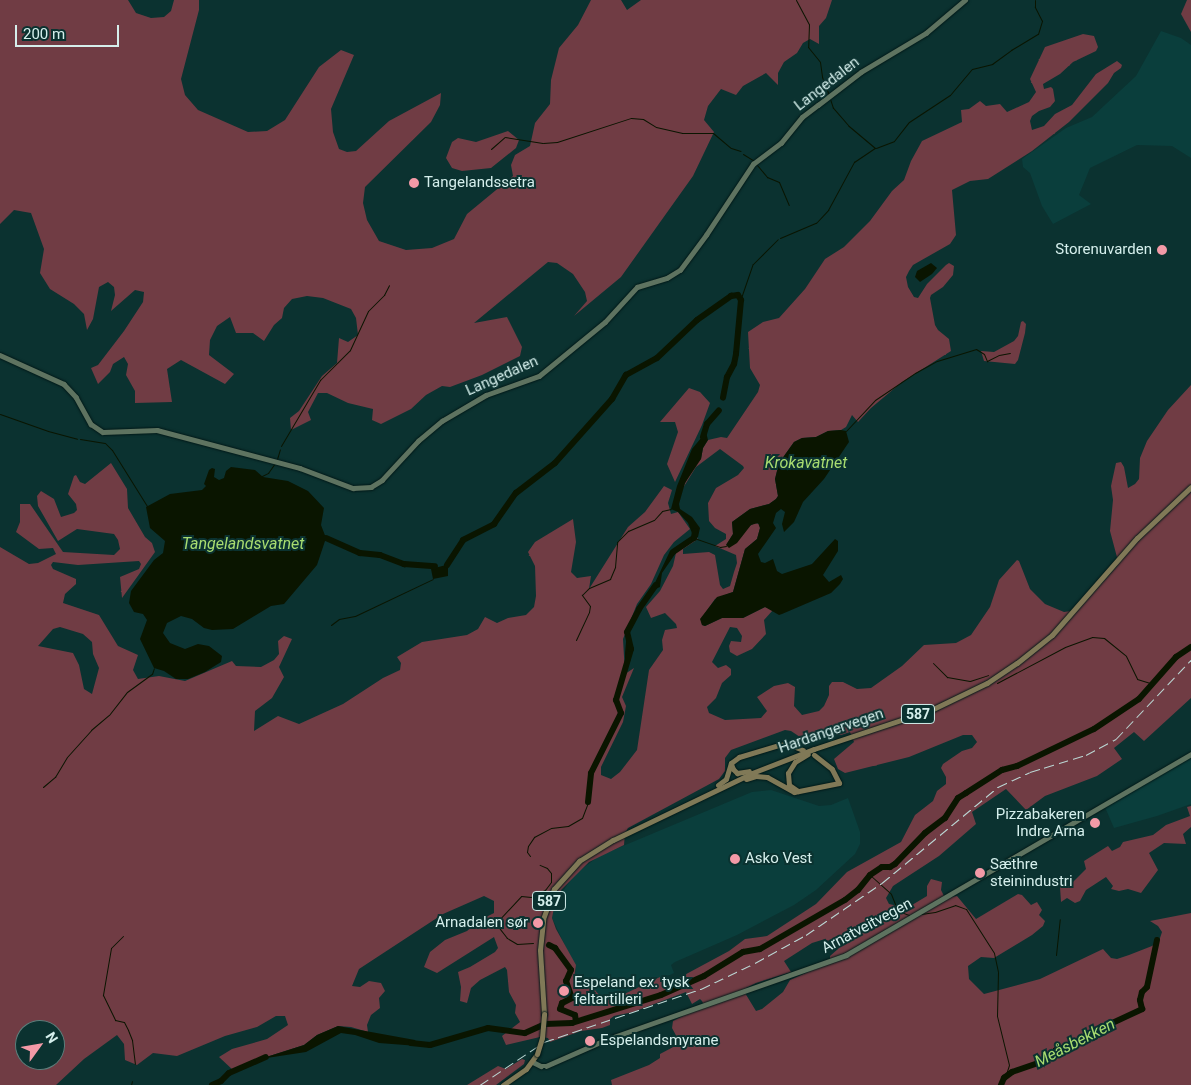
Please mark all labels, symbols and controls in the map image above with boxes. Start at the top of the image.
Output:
scale bar [18,15,121,47]
text: 200 m [23,25,65,43]
street label: Langedalen [791,53,863,115]
place label: Tangelandssetra [424,174,535,192]
marker: Tangelandssetra [408,177,420,189]
place label: Storenuvarden [1055,241,1152,259]
marker: Storenuvarden [1156,244,1168,256]
street label: Langedalen [463,352,541,400]
water label: Krokavatnet [765,453,847,473]
water label: Tangelandsvatnet [182,534,304,554]
road number: 587 [900,702,936,726]
street label: Hardangervegen [776,705,886,757]
place label: Pizzabakeren Indre Arna [996,805,1085,840]
marker: Pizzabakeren Indre Arna [1089,817,1101,829]
place label: Asko Vest [745,850,812,868]
marker: Asko Vest [729,853,741,865]
place label: Sæthre steinindustri [990,855,1073,890]
marker: Sæthre steinindustri [974,867,986,879]
road number: 587 [532,889,566,912]
street label: Arnatveitvegen [819,895,915,957]
place label: Arnadalen sør [435,914,528,932]
marker: Arnadalen sør [532,917,544,929]
place label: Espeland ex. tysk feltartilleri [574,973,689,1008]
marker: Espeland ex. tysk feltartilleri [558,985,570,997]
water label: Meåsbekken [1032,1015,1118,1071]
north arrow [15,1020,65,1070]
text: N [42,1029,61,1046]
place label: Espelandsmyrane [600,1032,718,1050]
marker: Espelandsmyrane [584,1035,596,1047]

